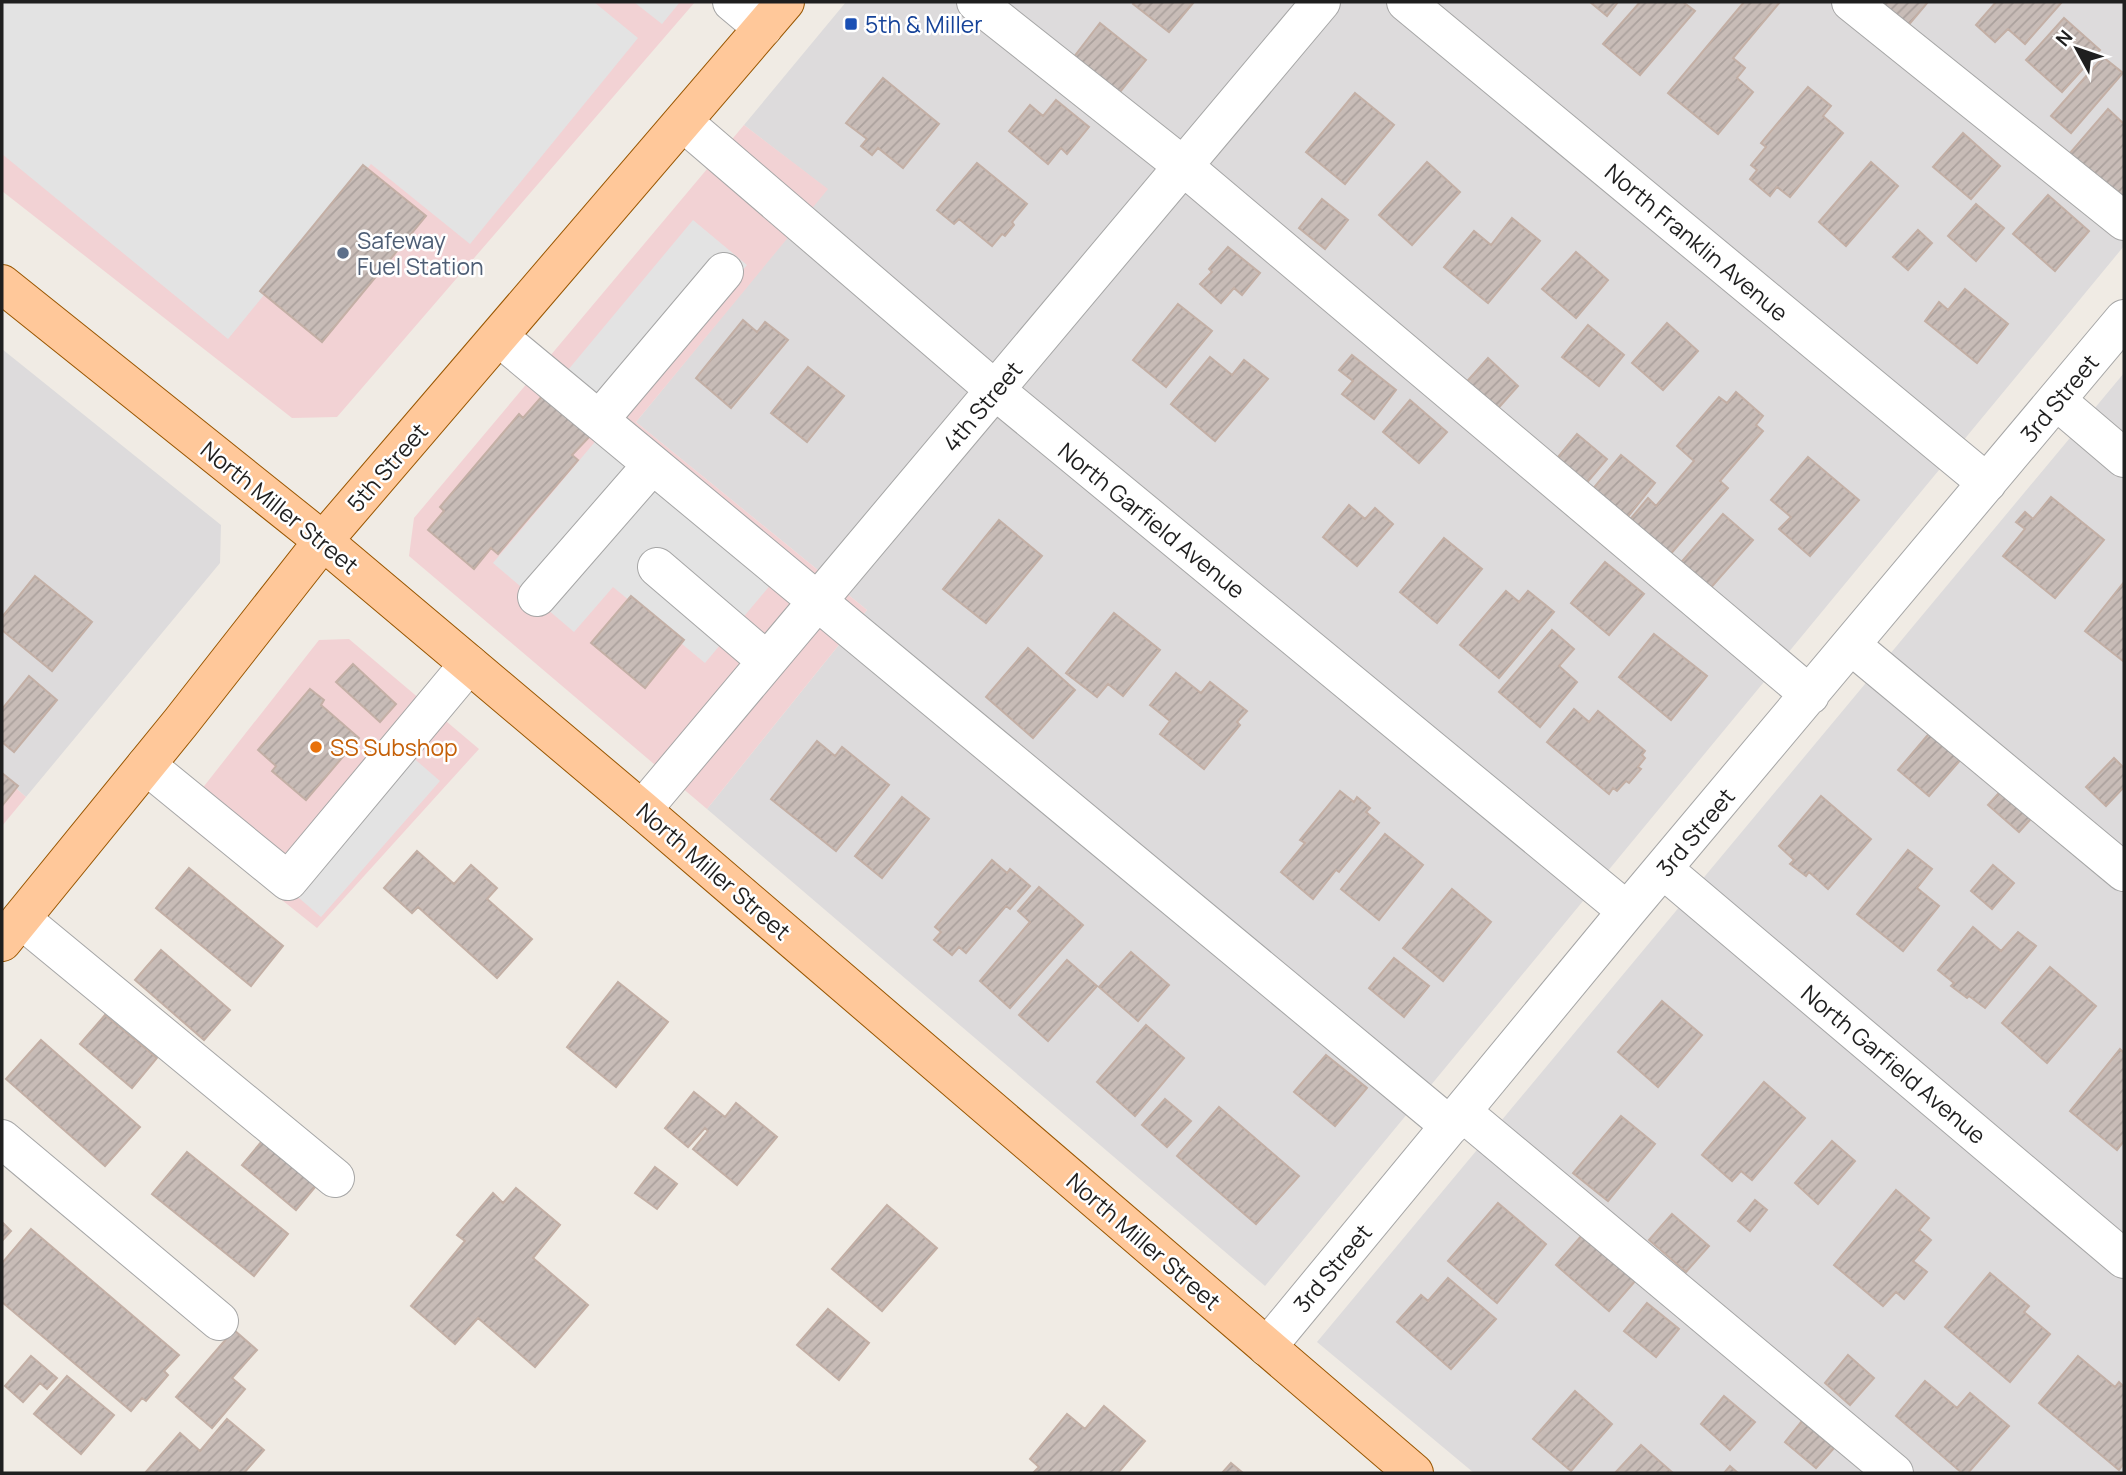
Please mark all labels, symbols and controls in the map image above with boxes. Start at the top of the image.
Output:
place label: 5th & Miller [865,8,983,40]
north arrow [2042,14,2112,84]
marker: 5th & Miller [843,16,859,32]
text: N [2050,24,2078,52]
street label: North Franklin Avenue [1599,156,1795,328]
place label: Safeway Fuel Station [357,224,484,282]
marker: Safeway Fuel Station [335,245,351,261]
street label: 3rd Street [2012,347,2106,449]
street label: 4th Street [935,354,1029,458]
street label: 5th Street [339,416,435,518]
street label: North Miller Street [194,433,366,581]
street label: North Garfield Avenue [1052,435,1252,605]
place label: SS Subshop [330,731,458,763]
marker: SS Subshop [308,739,324,755]
street label: 3rd Street [1648,781,1742,883]
street label: North Miller Street [630,795,798,947]
street label: North Garfield Avenue [1795,977,1993,1151]
street label: North Miller Street [1060,1165,1228,1317]
street label: 3rd Street [1285,1217,1379,1319]

